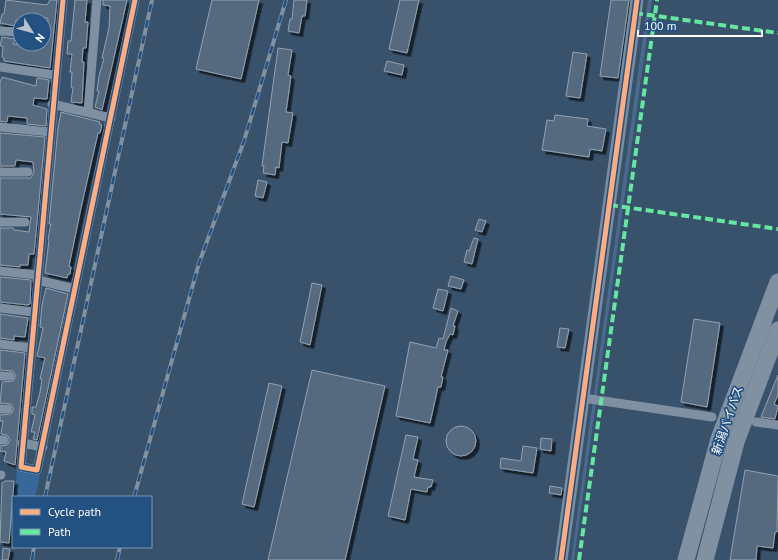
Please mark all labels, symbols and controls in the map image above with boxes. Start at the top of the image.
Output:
north arrow [12,12,52,52]
scale bar [638,12,762,38]
text: 100 m [644,18,677,33]
text: N [32,31,48,45]
street label: 新潟バイパス [708,384,746,456]
legend [12,496,152,548]
text: Cycle path [48,504,101,519]
text: Path [48,524,71,539]

